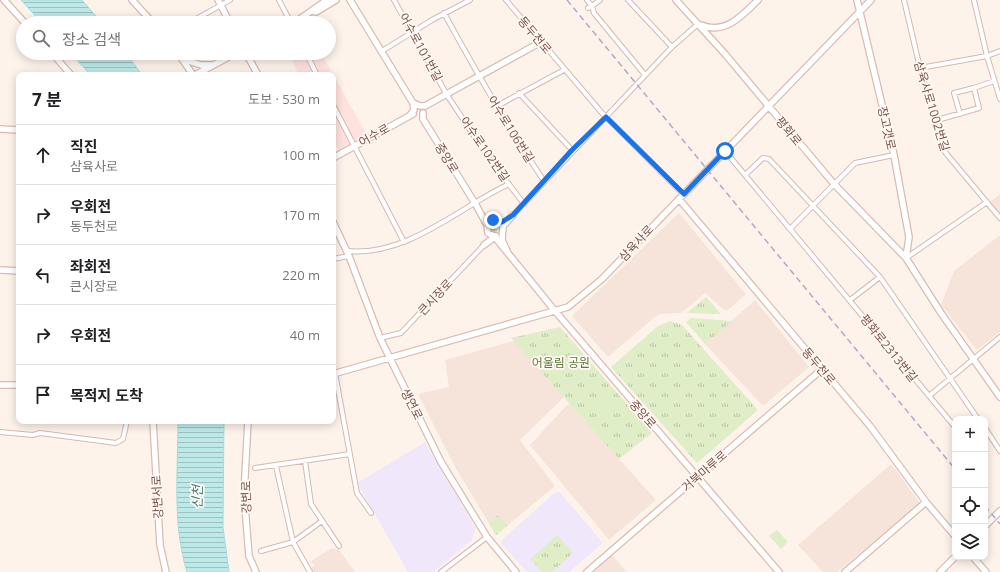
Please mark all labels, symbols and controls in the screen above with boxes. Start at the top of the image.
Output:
street label: 어수로101번길 [395,10,447,84]
street label: 동두천로 [514,13,556,57]
search box [16,16,336,60]
icon: search [30,27,52,49]
text: 장소 검색 [62,29,121,49]
street label: 삼육사로1002번길 [910,59,954,153]
text: 7 분 [32,88,62,111]
text: 도보 · 530 m [248,90,320,108]
street label: 어수로106번길 [484,92,538,166]
street label: 장고갯로 [874,105,900,151]
street label: 어수로102번길 [456,113,514,185]
street label: 평화로 [772,113,806,149]
street label: 어수로 [355,120,393,150]
text: 직진 [70,136,98,156]
street label: 중앙로 [431,139,463,177]
route start [716,142,734,160]
icon: ahead [32,144,54,166]
text: 100 m [282,146,320,164]
text: 삼육사로 [70,157,118,175]
text: 우회전 [70,196,111,216]
icon: right [32,204,54,226]
text: 170 m [282,206,320,224]
route end [484,211,502,229]
text: 동두천로 [70,217,118,235]
street label: 삼육사로 [615,221,657,265]
text: 좌회전 [70,256,111,276]
icon: left [32,264,54,286]
text: 220 m [282,266,320,284]
street label: 큰시장로 [414,275,456,319]
text: 큰시장로 [70,277,118,295]
street label: 평화로2313번길 [856,311,922,385]
icon: right [32,324,54,346]
text: 우회전 [70,325,111,345]
text: 40 m [290,326,320,344]
street label: 동두천로 [798,344,840,388]
park label: 어울림 공원 [532,354,590,371]
icon: arrive [32,384,54,406]
text: 목적지 도착 [70,385,143,405]
street label: 생연로 [397,385,427,423]
street label: 중앙로 [626,396,660,432]
map controls [952,416,988,560]
button: + [952,416,988,452]
street label: 거북마루로 [678,446,730,496]
button: − [952,452,988,488]
street label: 강변서로 [147,474,167,520]
street label: 강변로 [237,480,255,514]
water label: 신천 [188,484,206,509]
button: locate [952,488,988,524]
button: layers [952,524,988,560]

